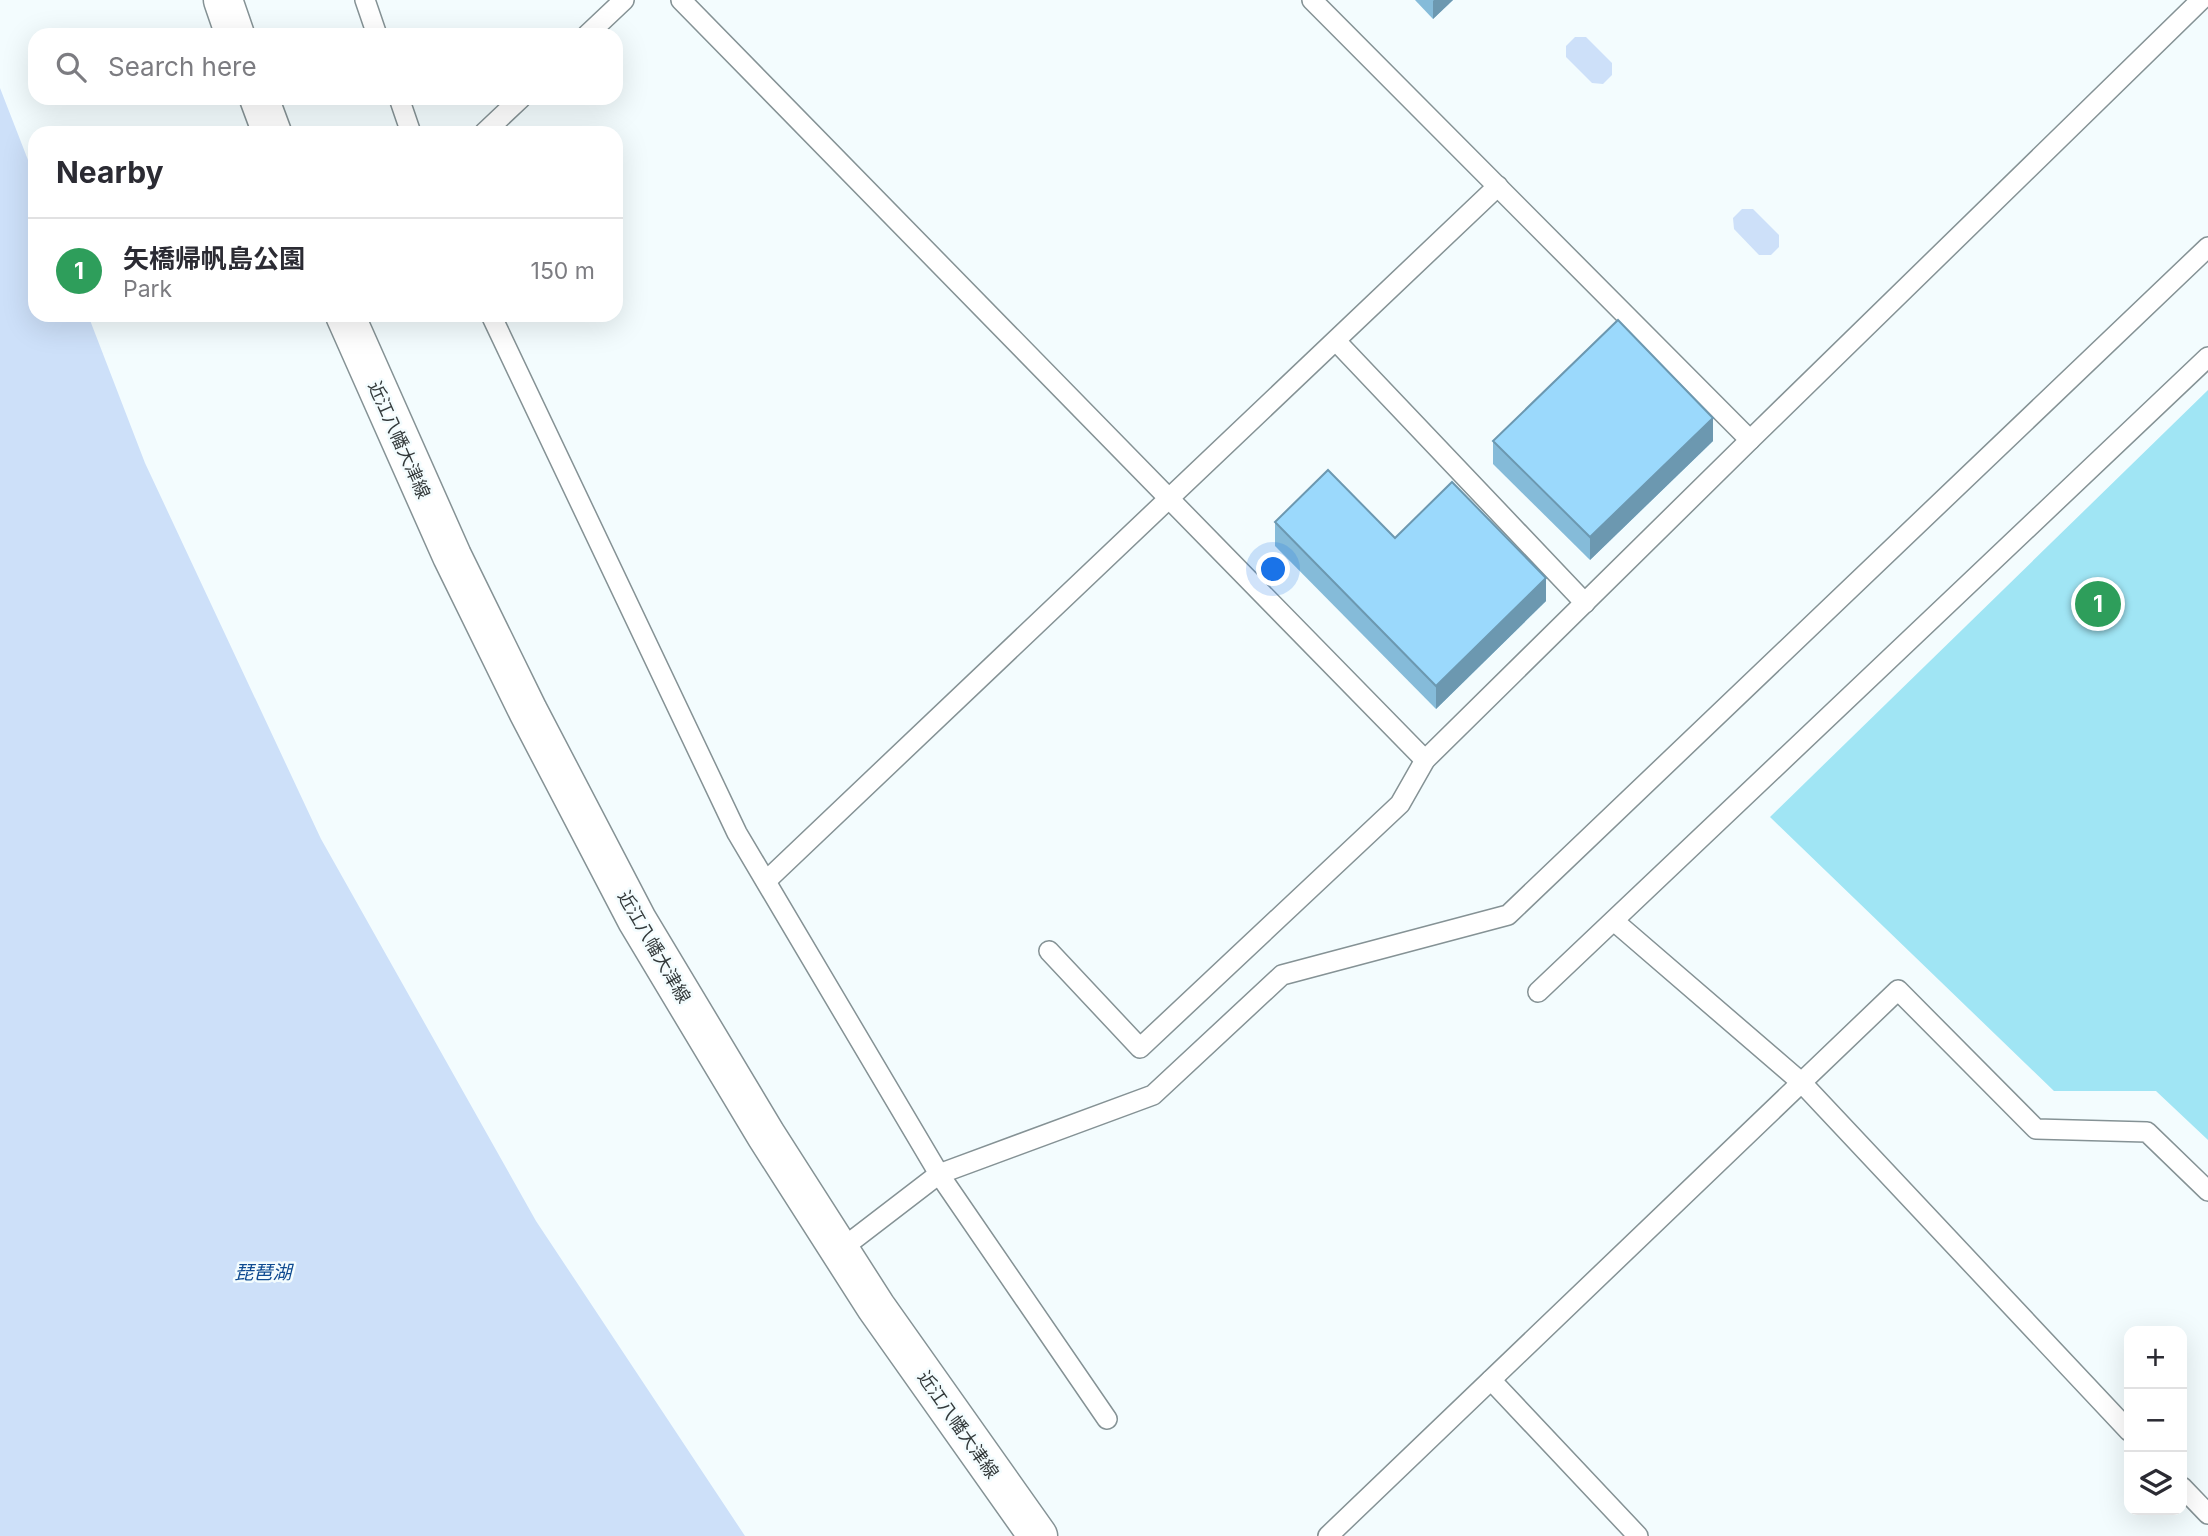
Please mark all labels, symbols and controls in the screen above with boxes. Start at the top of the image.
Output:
search box [28,28,623,105]
icon: search [52,48,90,86]
text: Search here [108,51,257,82]
text: Nearby [56,154,164,190]
text: 矢橋帰帆島公園 [123,243,305,274]
text: 1 [74,257,84,285]
text: 150 m [531,257,595,285]
text: Park [123,275,172,303]
street label: 近江八幡大津線 [364,378,435,502]
your location [1256,552,1290,586]
pin: 1 [2075,578,2121,630]
street label: 近江八幡大津線 [614,887,695,1007]
water label: 琵琶湖 [234,1261,294,1284]
map controls [2124,1326,2187,1515]
button: + [2124,1326,2187,1389]
street label: 近江八幡大津線 [914,1367,1003,1482]
button: − [2124,1389,2187,1452]
button: layers [2124,1452,2187,1515]

